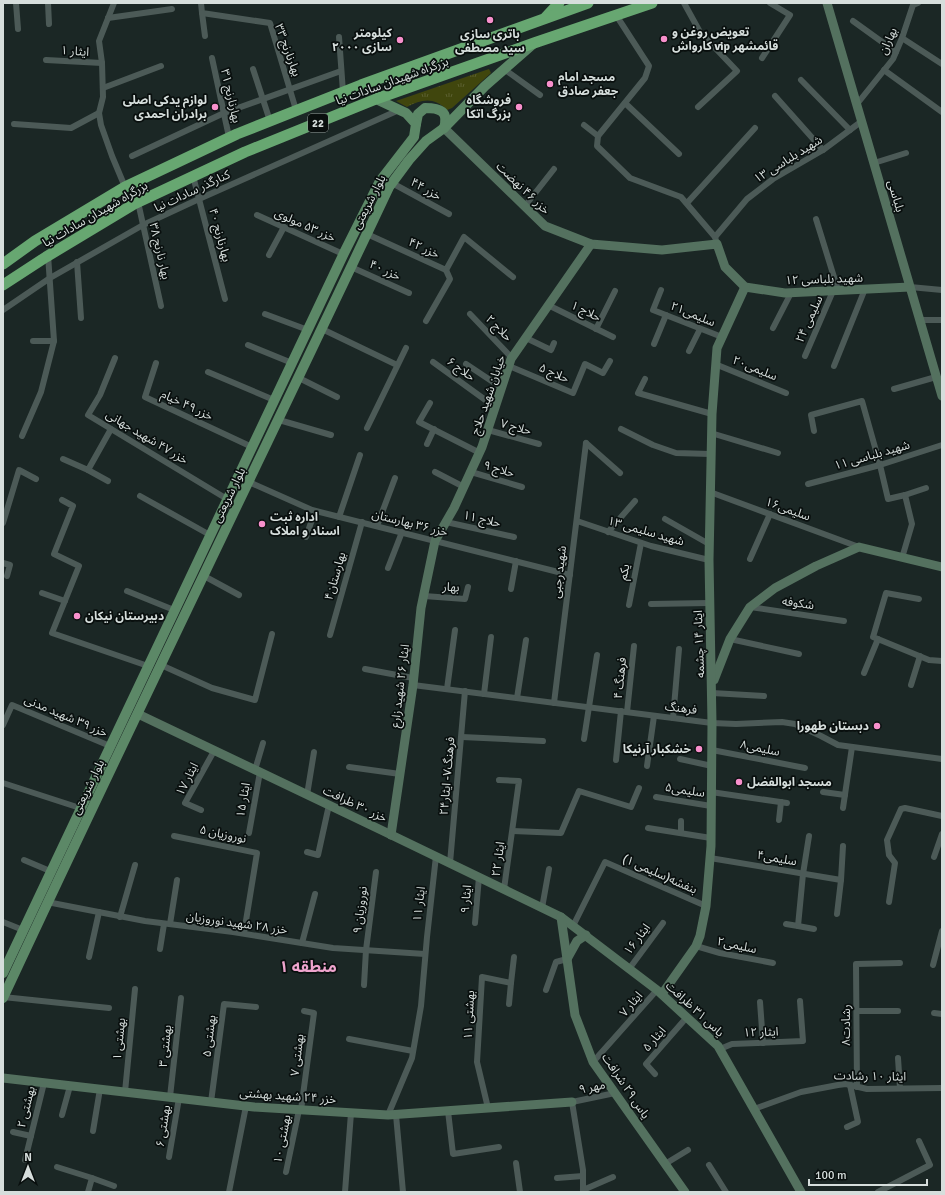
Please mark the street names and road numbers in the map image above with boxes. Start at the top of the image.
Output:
street label: بهارنارنج ۳۳ [270,22,304,79]
street label: بهاران [876,25,901,57]
street label: ایثار ۱ [60,43,90,60]
street label: بزرگراه شهیدان سادات نیا [334,54,451,109]
street label: بهارنارنج ۳۱ [216,68,244,125]
road number: 22 [308,114,328,132]
street label: شهید بلباسی ١٣ [751,132,825,186]
street label: خزر ۴۶ نهضت [493,159,553,218]
street label: کنارگذر سادات نیا [152,167,234,216]
street label: بلوار شریعتی [349,172,390,232]
street label: خزر ۴۴ [408,175,444,204]
street label: بزرگراه شهیدان سادات نیا [40,178,151,251]
street label: بلباسی [884,178,907,214]
street label: خزر ۵۳ مولوی [272,205,338,246]
street label: بهارنارنج ۴۰ [204,207,234,264]
street label: بهار نارنج ۳۸ [145,221,173,281]
street label: خزر ۴۲ [406,235,442,262]
street label: خزر ۴۰ [367,257,403,284]
street label: شهید بلباسی ١٢ [785,271,863,288]
street label: سلیمی ۲۴ [793,293,826,345]
street label: حلاج ۱ [568,298,603,326]
street label: سلیمی۲۱ [668,299,717,330]
street label: حلاج ۲ [482,312,515,345]
street label: خیابان شهید حلاج [468,353,510,437]
street label: سلیمی۲۰ [730,353,779,384]
street label: حلاج ۶ [443,354,478,386]
street label: حلاج ۵ [536,360,571,387]
street label: خزر ۴۹ خیام [158,387,215,425]
street label: خزر ۴۷ شهید جهانی [103,407,190,468]
street label: حلاج ۷ [498,416,533,440]
street label: شهید بلباسی ١١ [833,438,912,473]
street label: حلاج ۹ [481,458,516,482]
street label: بلوار شریعتی [210,465,249,525]
street label: سلیمی۱۶ [763,494,812,525]
street label: خزر ۳۶ بهارستان [370,507,449,540]
street label: حلاج ۱۱ [461,508,502,532]
street label: شهید سلیمی ۱۳ [606,513,686,550]
street label: شهید رجبی [549,545,570,599]
street label: بهارستان۴ [321,550,349,602]
street label: یکم [616,563,634,582]
street label: بهار [441,579,460,596]
street label: شکوفه [781,594,815,613]
street label: ایثار ۱۴ چشمه [691,610,708,678]
street label: ایثار ۲۶ شهید زارع [388,643,414,729]
street label: فرهنگ ۴ [611,656,630,700]
street label: خزر ۳۹ شهید مدنی [22,692,110,741]
street label: فرهنگ [664,699,698,718]
street label: فرهنگ۷- ایثار۲۴ [437,736,458,816]
street label: سلیمی۸ [739,737,781,760]
street label: بلوار شریعتی [69,757,108,817]
street label: ایثار ۱۷ [173,760,202,798]
street label: سلیمی۵ [664,780,706,801]
street label: ایثار ۱۵ [233,781,254,819]
street label: خزر ۳۰ ظرافت [320,783,389,826]
street label: نوروزیان ۵ [198,822,248,847]
street label: ایثار ۲۲ [489,840,508,878]
street label: سلیمی۴ [756,848,798,869]
street label: بنفشه(سلیمی ۱) [620,851,699,898]
street label: ایثار ۹ [458,884,475,914]
street label: نوروزیان ۹ [350,886,371,935]
street label: ایثار ۱۱ [410,886,429,922]
street label: خزر ۲۸ شهید نوروزیان [185,909,289,938]
street label: ایثار ۱۶ [621,921,654,958]
street label: سلیمی۲ [716,934,758,957]
street label: یاس ۳۱ ظرافت [662,978,727,1040]
street label: ایثار ۷ [617,989,646,1020]
street label: بهشتی ۱۱ [461,990,478,1040]
street label: رشادت۸ [839,1004,854,1046]
street label: بهشتی ۵ [199,1014,220,1058]
street label: بهشتی ۱ [110,1017,129,1061]
street label: بهشتی ۳ [156,1024,175,1068]
street label: ایثار ۵ [639,1024,669,1055]
street label: ایثار ۱۲ [743,1024,779,1041]
street label: بهشتی ۷ [287,1033,308,1077]
street label: یاس ۲۹ شرافت [598,1051,653,1122]
street label: ایثار ۱۰ رشادت [834,1068,906,1085]
street label: مهر ۹ [578,1077,607,1098]
street label: بهشتی ۲ [14,1085,39,1129]
street label: خزر ۲۴ شهید بهشتی [239,1086,337,1107]
street label: بهشتی ۶ [153,1104,174,1148]
street label: بهشتی ۱۰ [270,1114,295,1165]

